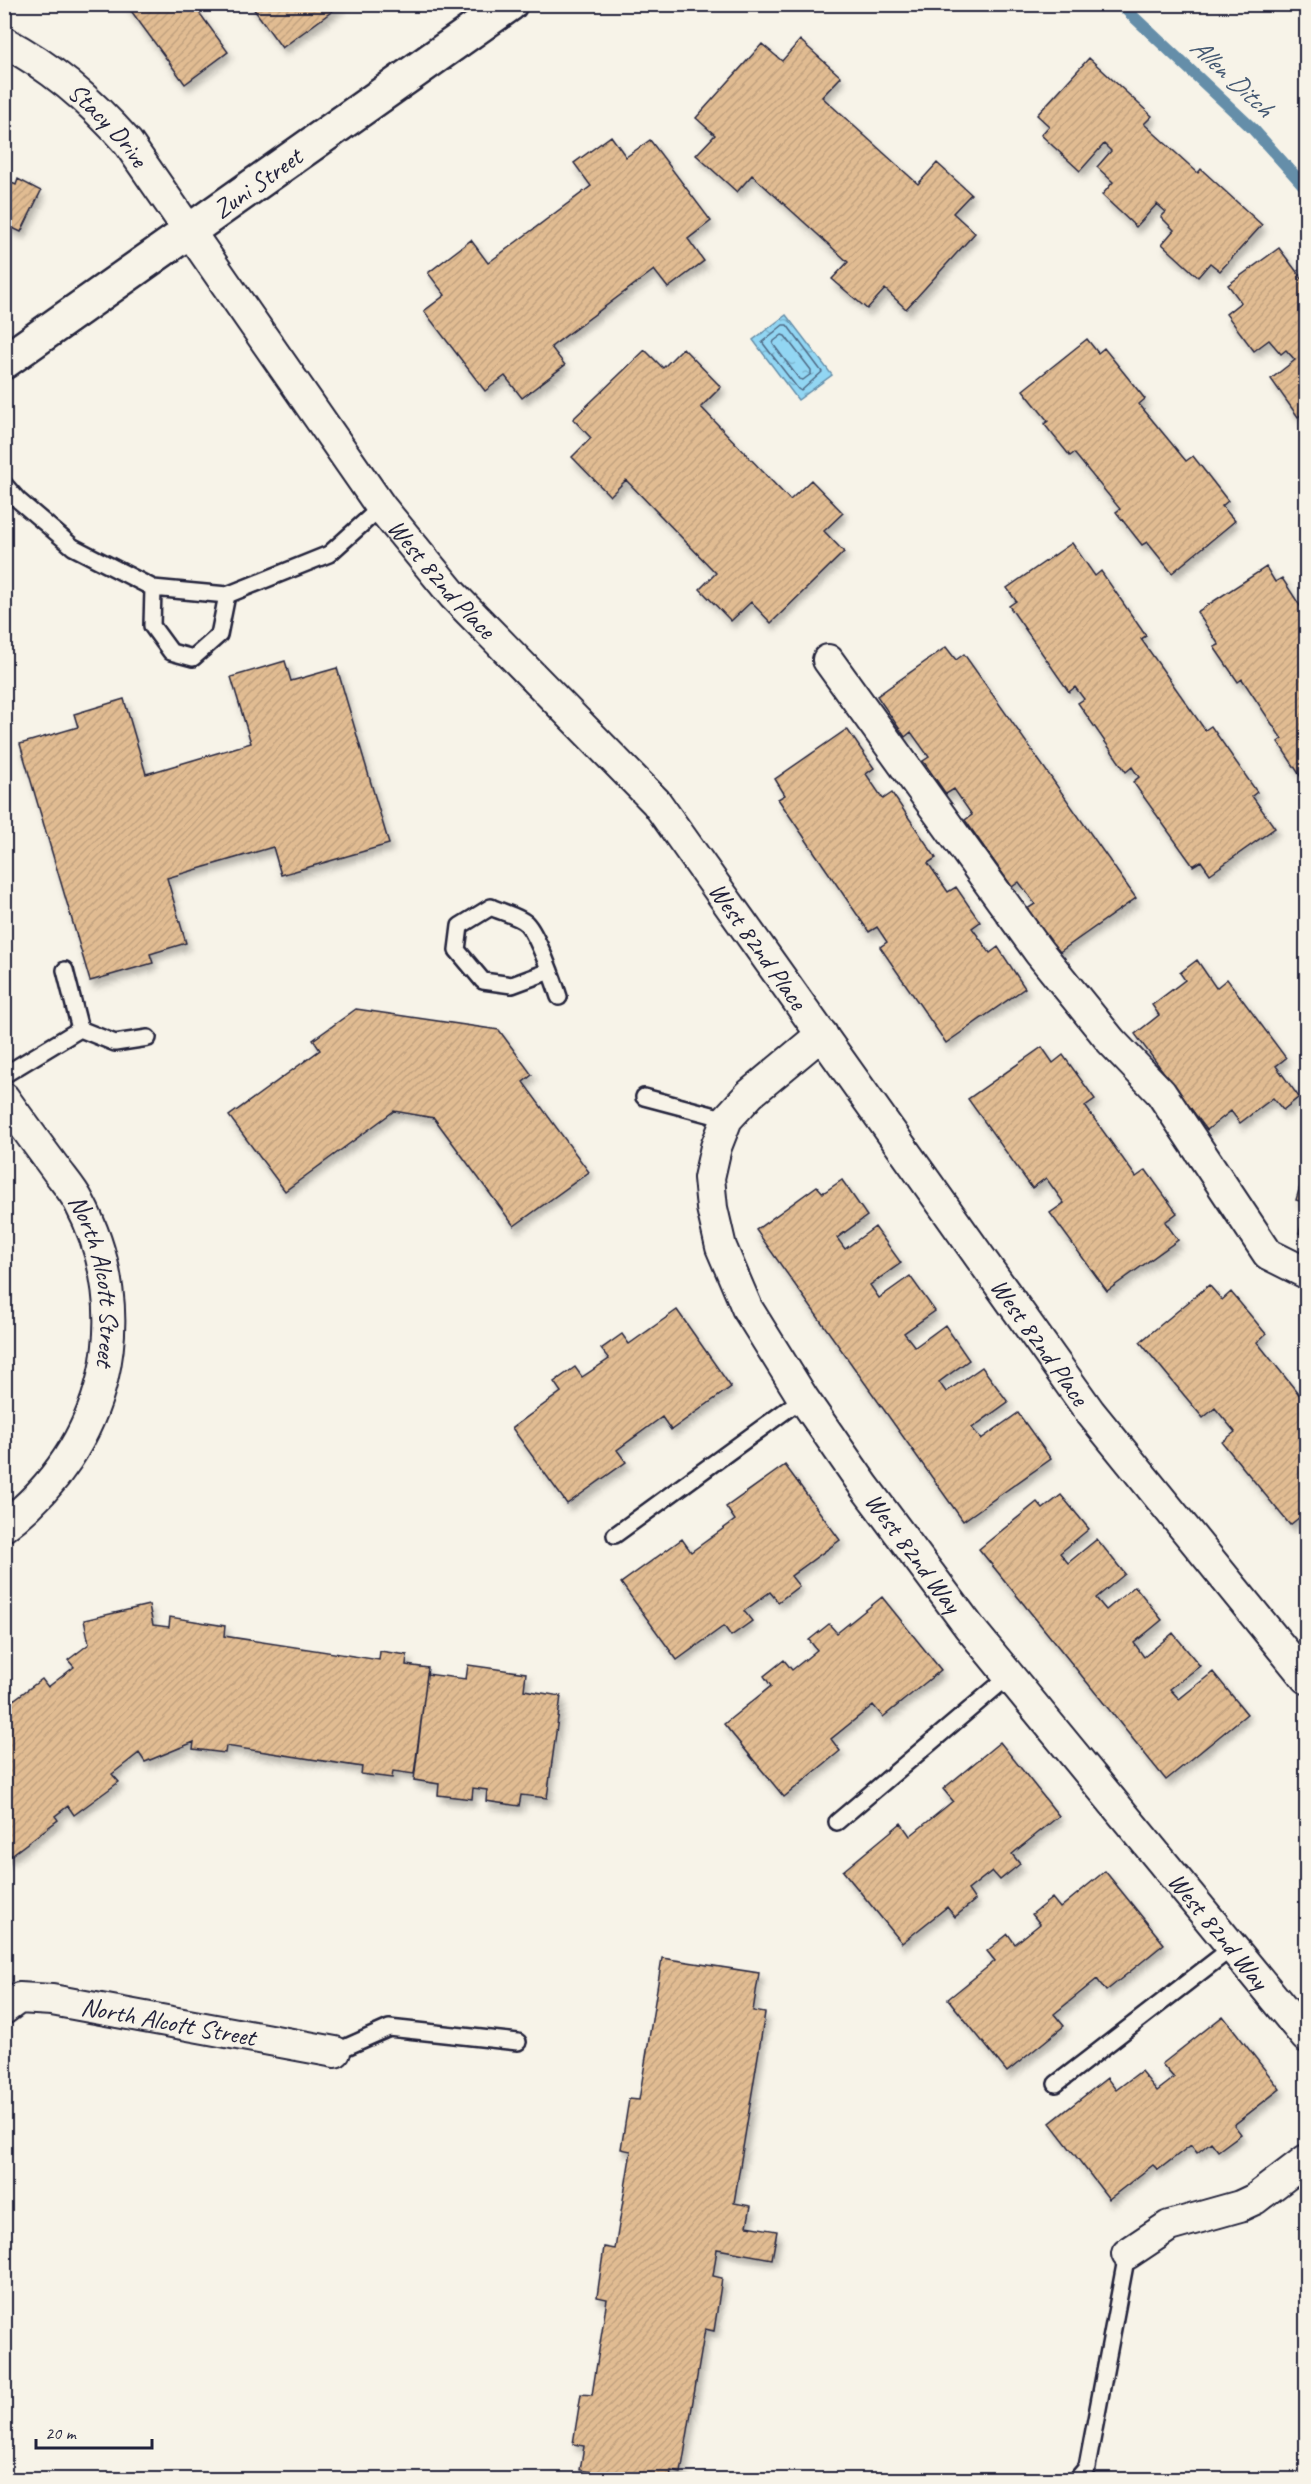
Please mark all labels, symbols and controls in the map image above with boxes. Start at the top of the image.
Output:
water label: Allen Ditch [1183,30,1282,125]
street label: Stacy Drive [61,76,156,175]
street label: Zuni Street [206,139,310,226]
street label: West 82nd Place [380,512,504,647]
street label: West 82nd Place [701,876,815,1017]
street label: North Alcott Street [61,1189,125,1372]
street label: West 82nd Place [983,1272,1097,1413]
street label: West 82nd Way [858,1486,970,1621]
street label: West 82nd Way [1160,1866,1277,1998]
street label: North Alcott Street [79,1990,260,2054]
scale bar [36,2412,152,2450]
text: 20 m [45,2422,78,2444]

